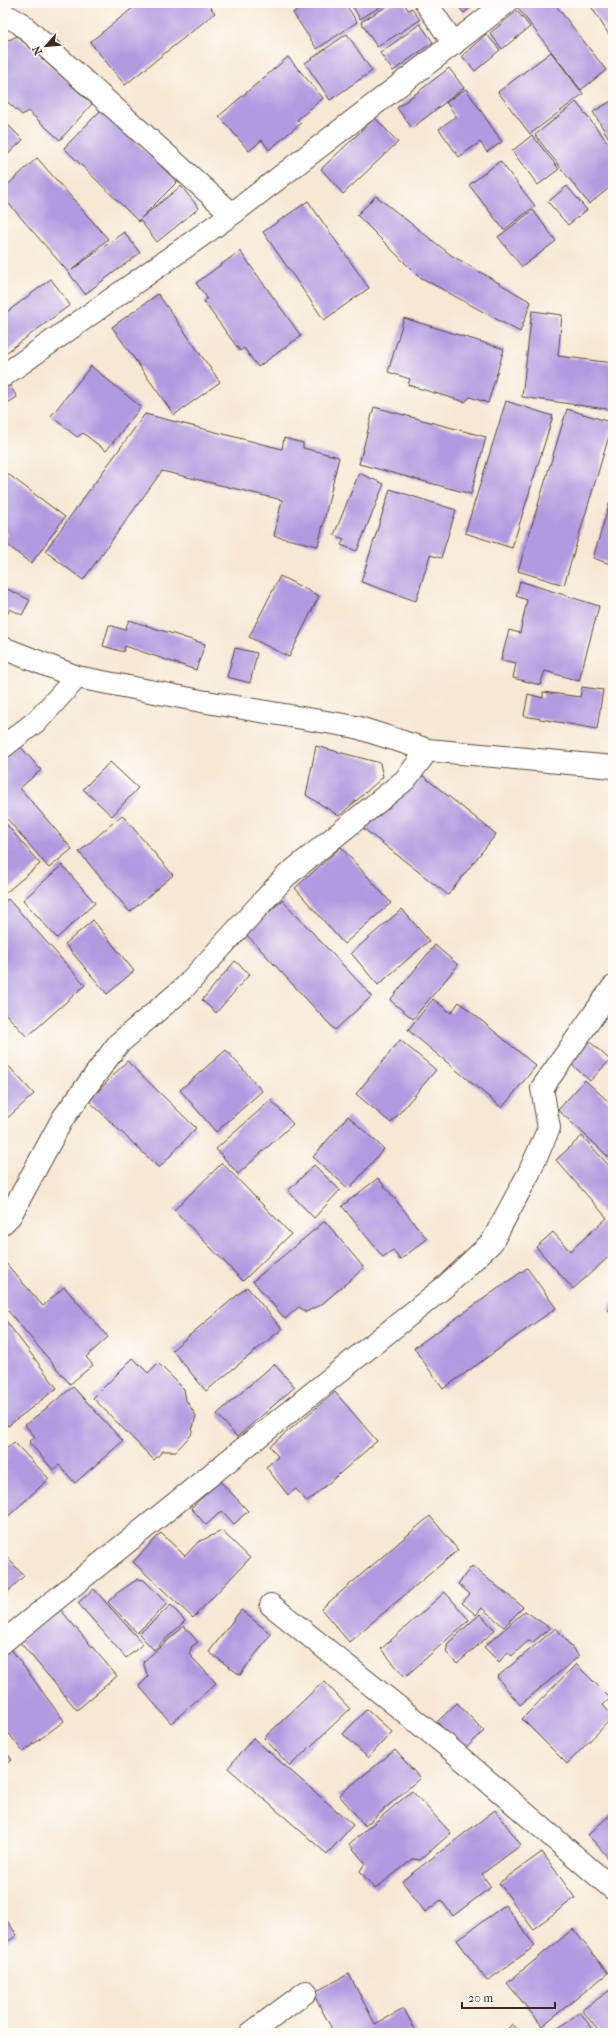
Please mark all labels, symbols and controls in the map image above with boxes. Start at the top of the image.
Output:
north arrow [26,26,66,66]
text: N [30,43,45,57]
scale bar [462,1984,555,2010]
text: 20 m [468,1991,493,2005]

